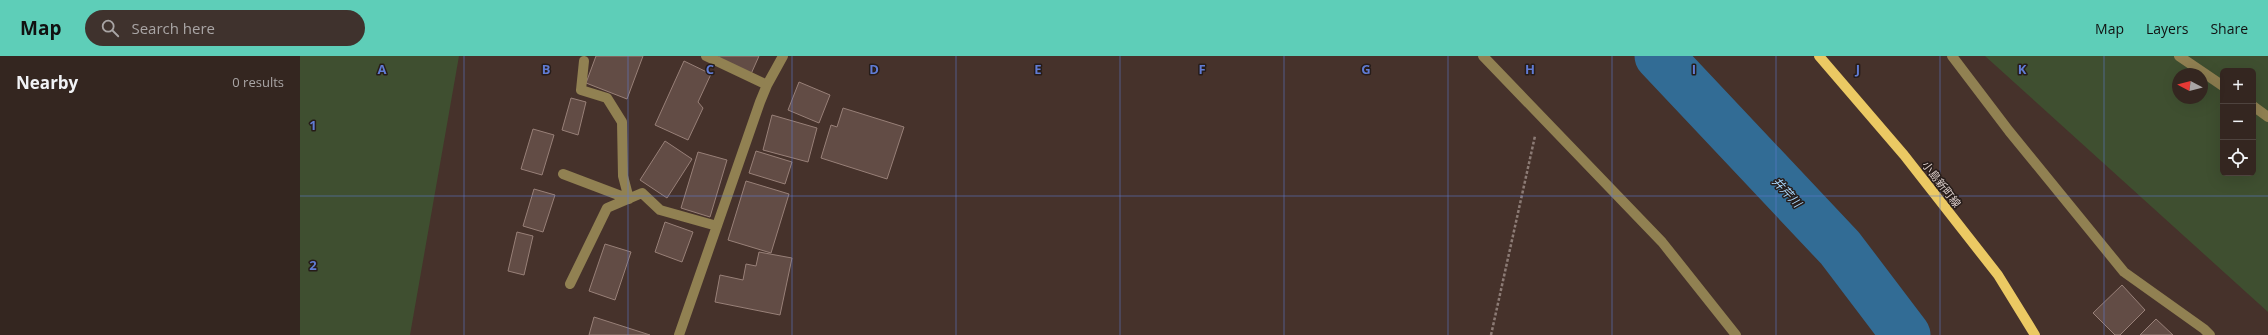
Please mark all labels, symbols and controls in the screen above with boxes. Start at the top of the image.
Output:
search box [85,10,365,46]
text: Map [20,15,61,41]
icon: search [99,17,121,39]
text: Search here [131,18,215,38]
text: Map [2095,19,2124,38]
text: Layers [2146,19,2188,38]
text: Share [2210,19,2248,38]
text: A [378,60,387,78]
text: B [542,60,551,78]
text: C [706,60,714,78]
text: D [869,60,879,78]
text: E [1034,60,1042,78]
text: F [1198,60,1206,78]
text: G [1361,60,1371,78]
text: H [1525,60,1535,78]
text: I [1692,60,1696,78]
text: J [1855,60,1860,78]
text: K [2018,60,2027,78]
north arrow [2172,68,2208,104]
map controls [2220,68,2256,176]
button: + [2220,68,2256,104]
text: Nearby [16,71,78,94]
text: 0 results [232,73,284,91]
button: − [2220,104,2256,140]
text: 1 [309,116,317,134]
button: locate [2220,140,2256,176]
street label: 小島新町線 [1919,158,1965,210]
water label: 井芹川 [1769,173,1807,212]
text: 2 [309,256,317,274]

